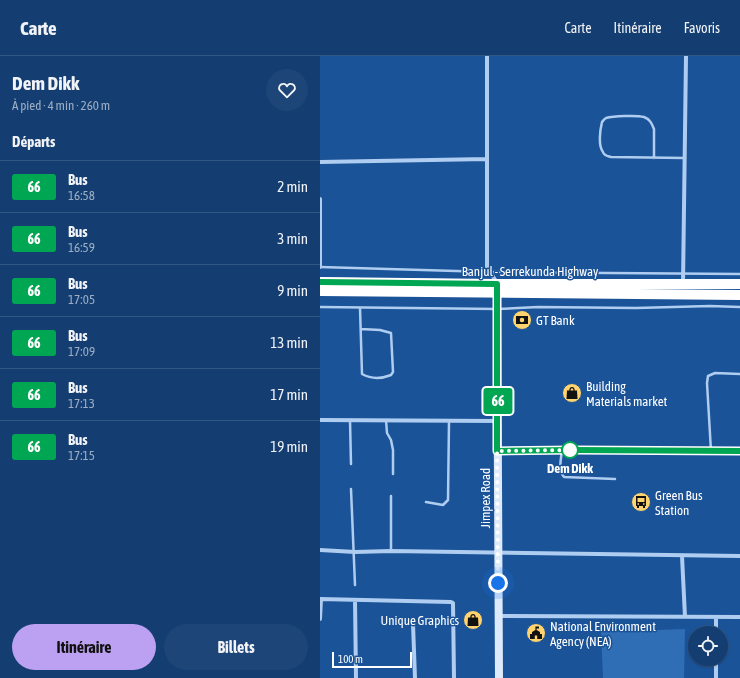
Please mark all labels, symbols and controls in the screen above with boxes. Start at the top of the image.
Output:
text: Carte [20,17,57,39]
text: Carte [565,20,592,36]
text: Itinéraire [614,20,662,36]
text: Favoris [684,20,720,36]
button: heart [266,69,308,111]
text: Dem Dikk [12,72,79,94]
text: À pied · 4 min · 260 m [12,98,110,113]
text: Départs [12,133,55,150]
text: Bus [68,171,88,188]
text: 2 min [277,178,308,195]
text: 66 [27,179,41,195]
text: 16:58 [68,188,95,203]
text: Bus [68,223,88,240]
text: 3 min [277,230,308,247]
text: 66 [27,231,41,247]
text: 16:59 [68,240,95,255]
street label: Banjul - Serrekunda Highway [462,264,599,279]
text: Bus [68,275,88,292]
text: 9 min [277,282,308,299]
text: 66 [27,283,41,299]
text: 17:05 [68,292,95,307]
bank icon: GT Bank [511,309,533,331]
place label: GT Bank [536,313,575,328]
text: Bus [68,327,88,344]
text: 13 min [270,334,308,351]
text: 66 [27,335,41,351]
text: 17:09 [68,344,95,359]
text: Bus [68,379,88,396]
place label: Building Materials market [586,379,668,409]
shop icon: Building Materials market [561,382,583,404]
text: 17 min [270,386,308,403]
text: 66 [27,387,41,403]
line badge: 66 [480,388,516,414]
text: 66 [491,393,505,409]
text: 17:13 [68,396,95,411]
text: Bus [68,431,88,448]
text: 19 min [270,438,308,455]
text: 66 [27,439,41,455]
marker: Dem Dikk [561,441,579,459]
text: 17:15 [68,448,95,463]
place label: Dem Dikk [547,461,593,476]
street label: Jimpex Road [478,468,493,528]
place label: Green Bus Station [655,488,703,518]
bus stop icon: Green Bus Station [630,491,652,513]
your location [488,573,508,593]
shop icon: Unique Graphics [462,609,484,631]
place label: Unique Graphics [381,613,459,628]
place label: National Environment Agency (NEA) [550,619,656,649]
public building icon: National Environment Agency (NEA) [525,622,547,644]
button: Itinéraire [12,624,156,670]
button: Billets [164,624,308,670]
map controls [688,626,728,666]
button: locate [688,626,728,666]
scale bar [332,650,412,669]
text: 100 m [338,653,363,665]

